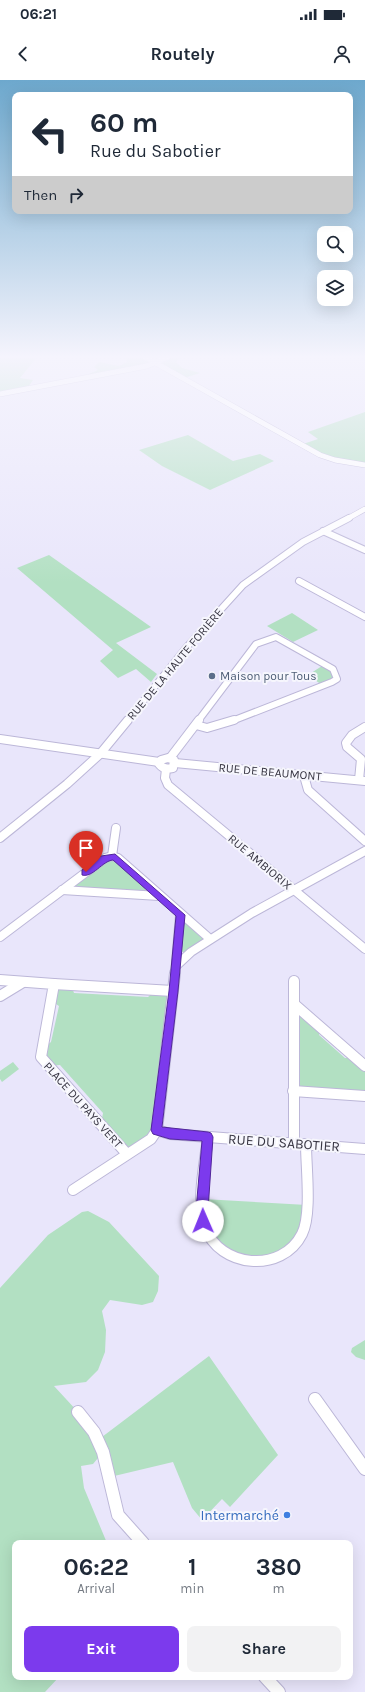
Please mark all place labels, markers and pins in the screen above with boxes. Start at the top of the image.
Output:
place label: Maison pour Tous [220,669,317,683]
marker: Maison pour Tous [207,671,217,681]
pin [69,831,103,872]
place label: Intermarché [200,1507,279,1524]
marker: Intermarché [282,1510,292,1520]

